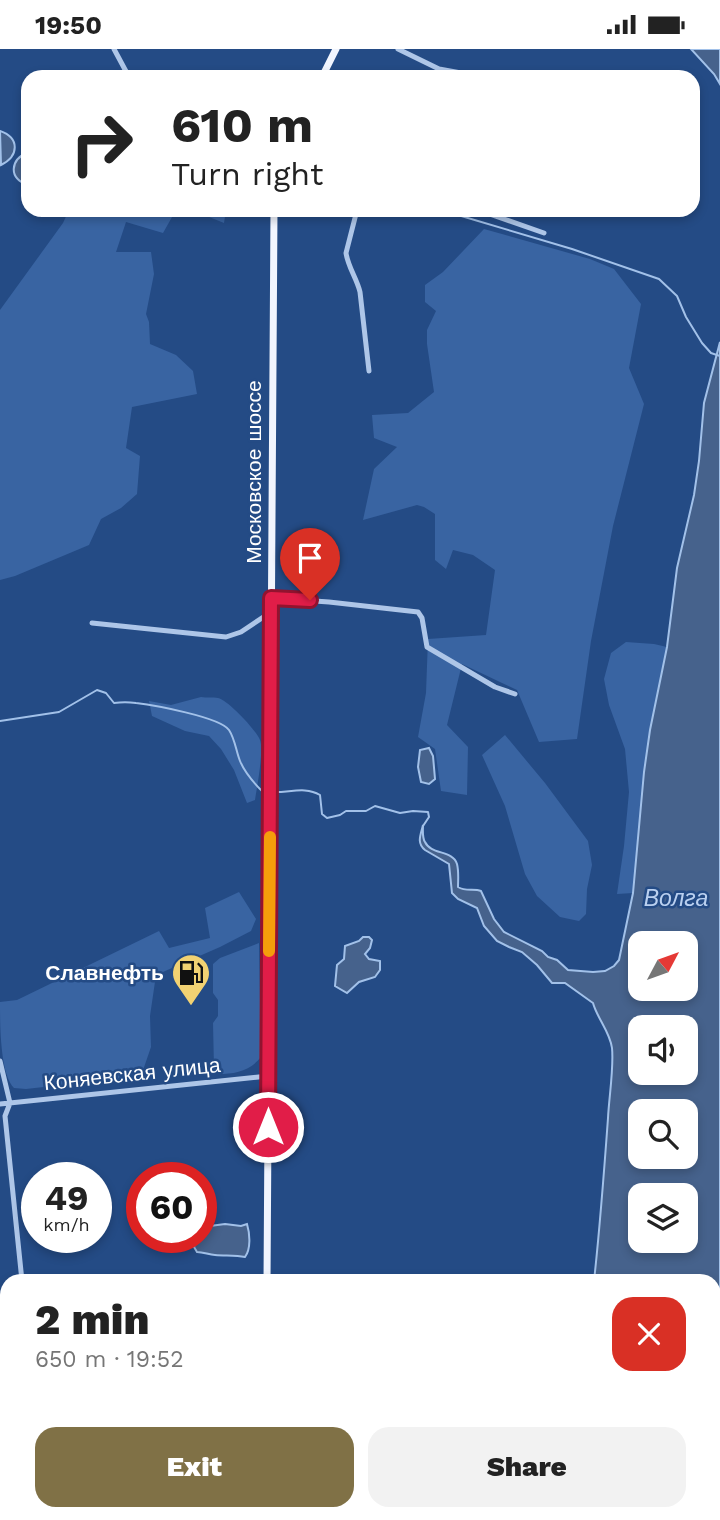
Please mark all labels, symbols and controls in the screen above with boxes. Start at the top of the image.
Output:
text: 19:50 [35,10,102,40]
text: 610 m [171,96,313,154]
icon: right [56,98,147,189]
text: Turn right [171,155,323,193]
street label: Московское шоссе [241,380,266,564]
pin [280,528,340,600]
icon: arrive [291,539,329,577]
water label: Волга [644,885,708,912]
north arrow [628,931,698,1001]
map controls [628,931,698,1253]
fuel station icon: Славнефть [170,952,212,1007]
place label: Славнефть [45,960,164,985]
button: sound [628,1015,698,1085]
street label: Коняевская улица [42,1052,222,1095]
position arrow [231,1090,305,1164]
button: search [628,1099,698,1169]
speed limit sign: 60 [126,1162,217,1253]
text: 49 [44,1177,89,1219]
button: layers [628,1183,698,1253]
text: km/h [43,1214,90,1235]
text: 2 min [35,1295,149,1344]
button: close [612,1297,686,1371]
text: 650 m · 19:52 [35,1346,184,1373]
button: Exit [35,1427,354,1507]
button: Share [368,1427,686,1507]

